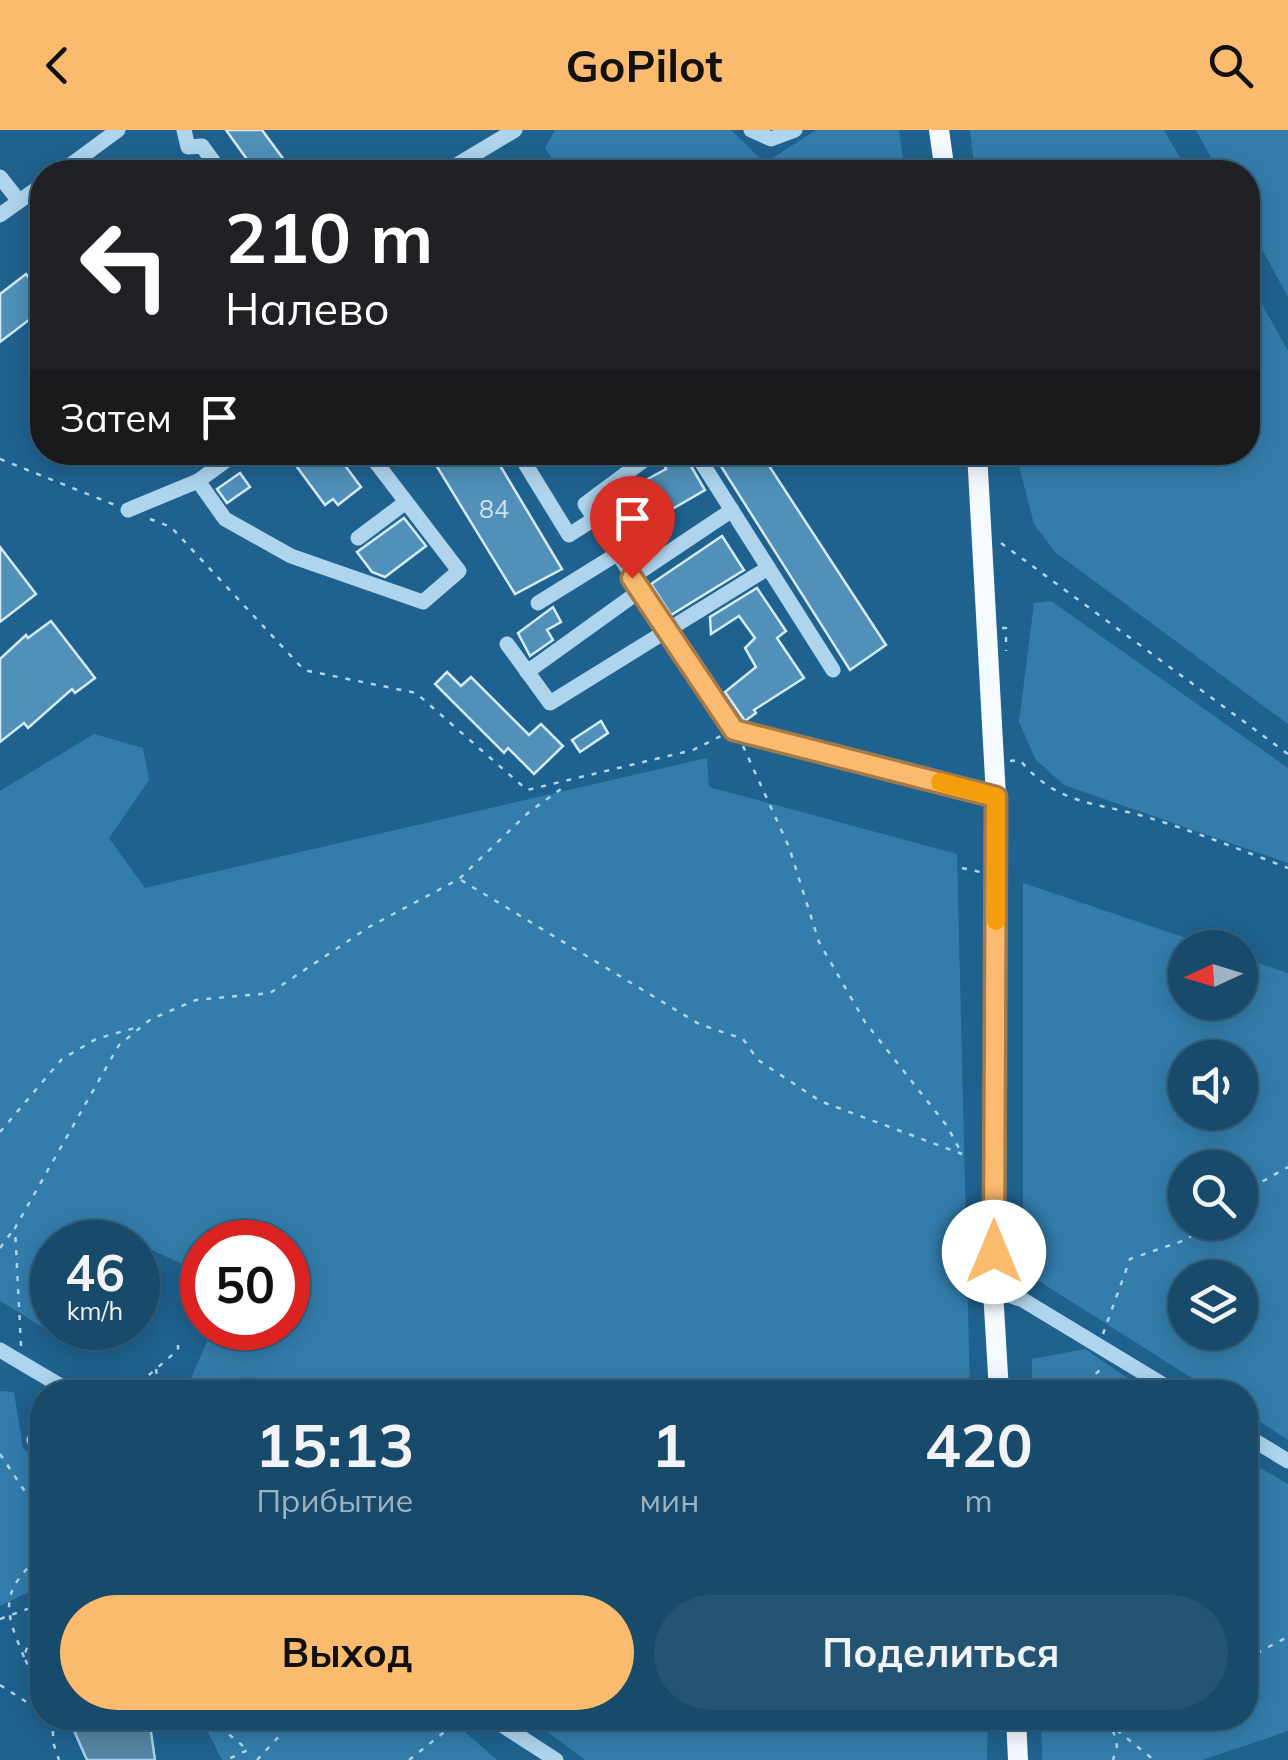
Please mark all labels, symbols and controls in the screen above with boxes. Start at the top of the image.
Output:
text: GoPilot [566,37,722,93]
icon: back [30,38,85,93]
icon: search [1203,38,1258,93]
text: 210 m [225,193,433,281]
icon: left [60,200,190,330]
text: Налево [225,280,390,336]
icon: arrive [192,390,247,445]
text: Затем [60,394,172,442]
pin [590,476,675,579]
icon: arrive [605,491,660,546]
house number: 84 [479,493,509,524]
north arrow [1168,930,1258,1020]
map controls [1168,930,1258,1350]
button: sound [1168,1040,1258,1130]
button: search [1168,1150,1258,1240]
position arrow [942,1200,1046,1304]
speed limit sign: 50 [180,1220,310,1350]
text: 46 [65,1241,125,1304]
button: layers [1168,1260,1258,1350]
text: km/h [67,1295,123,1326]
text: 15:13 [255,1407,414,1482]
text: 1 [651,1407,687,1482]
text: 420 [925,1407,1033,1482]
text: Прибытие [256,1480,413,1520]
text: мин [640,1480,699,1520]
text: m [965,1480,993,1520]
button: Выход [60,1595,634,1710]
button: Поделиться [654,1595,1228,1710]

